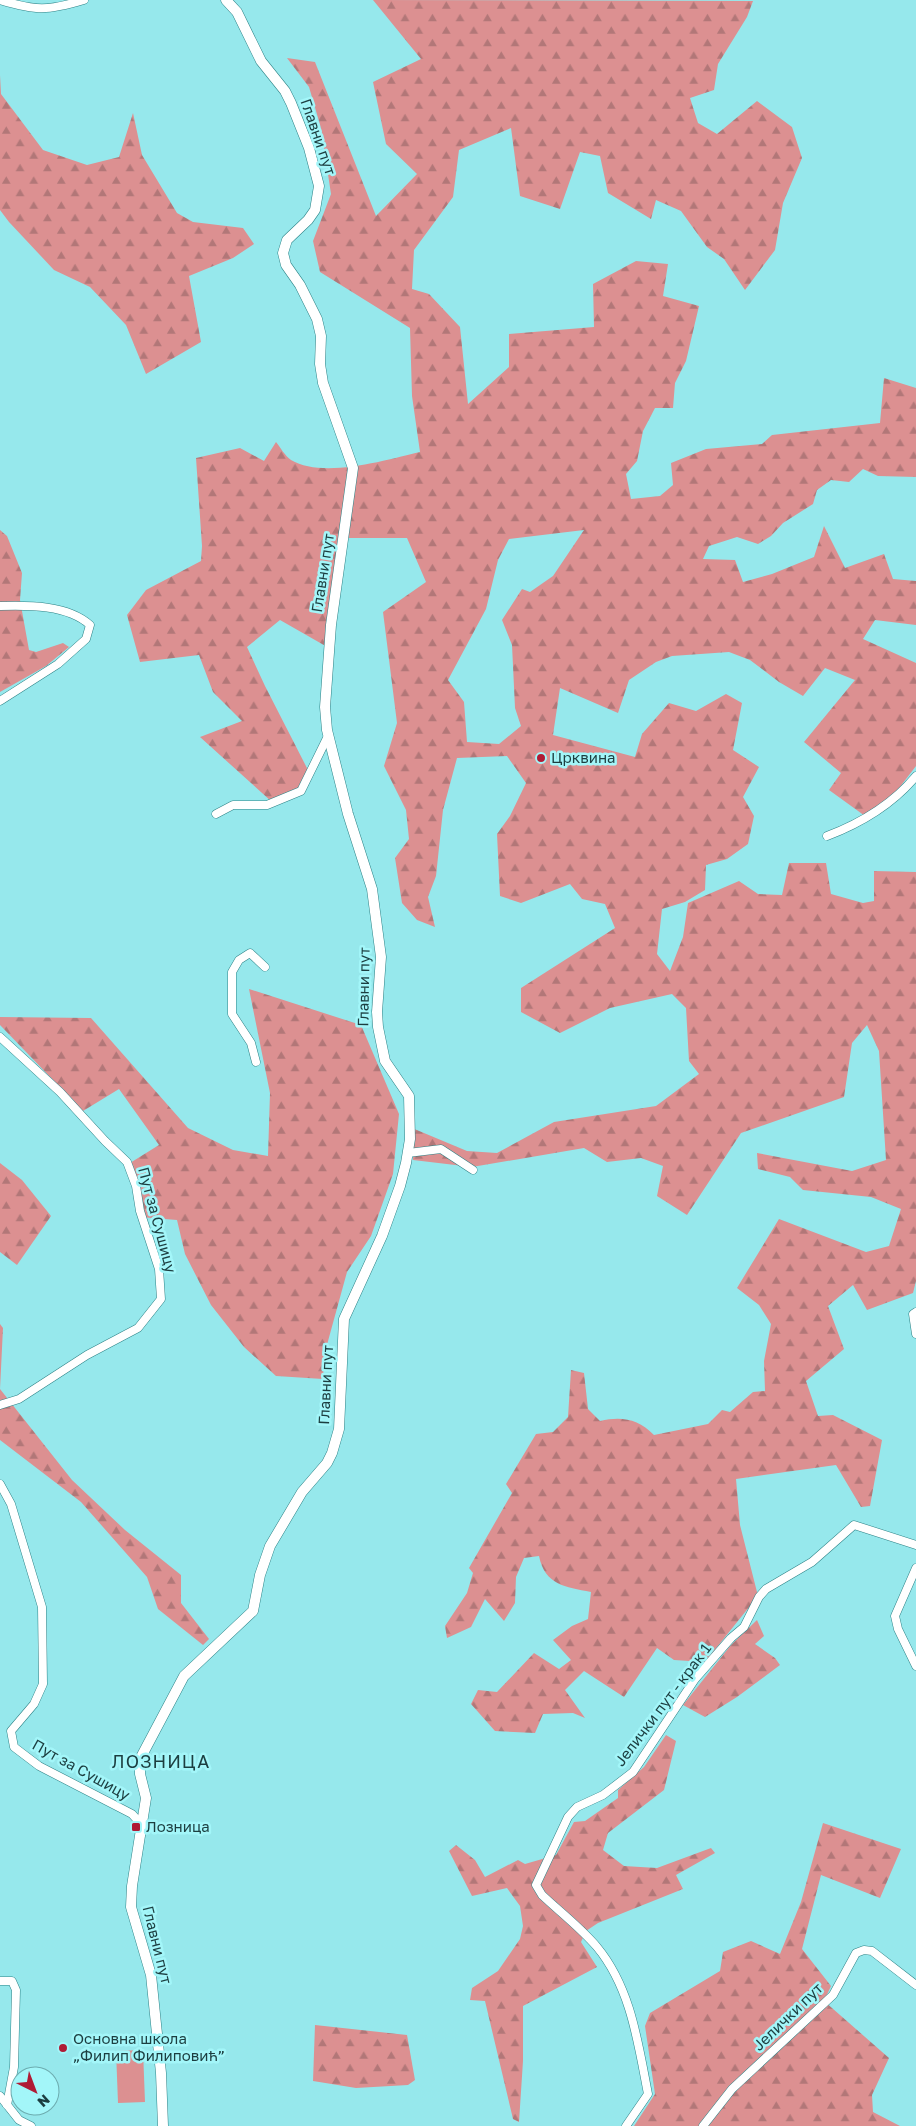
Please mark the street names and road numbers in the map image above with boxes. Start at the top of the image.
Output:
street label: Главни пут [297,96,341,178]
street label: Главни пут [307,531,337,614]
street label: Главни пут [353,946,373,1027]
street label: Пут за Сушицу [135,1165,181,1275]
street label: Главни пут [314,1344,336,1425]
street label: Јелички пут - крак 1 [610,1640,714,1769]
street label: Пут за Сушицу [30,1735,134,1804]
street label: Главни пут [140,1904,176,1986]
street label: Јелички пут [749,1978,826,2054]

